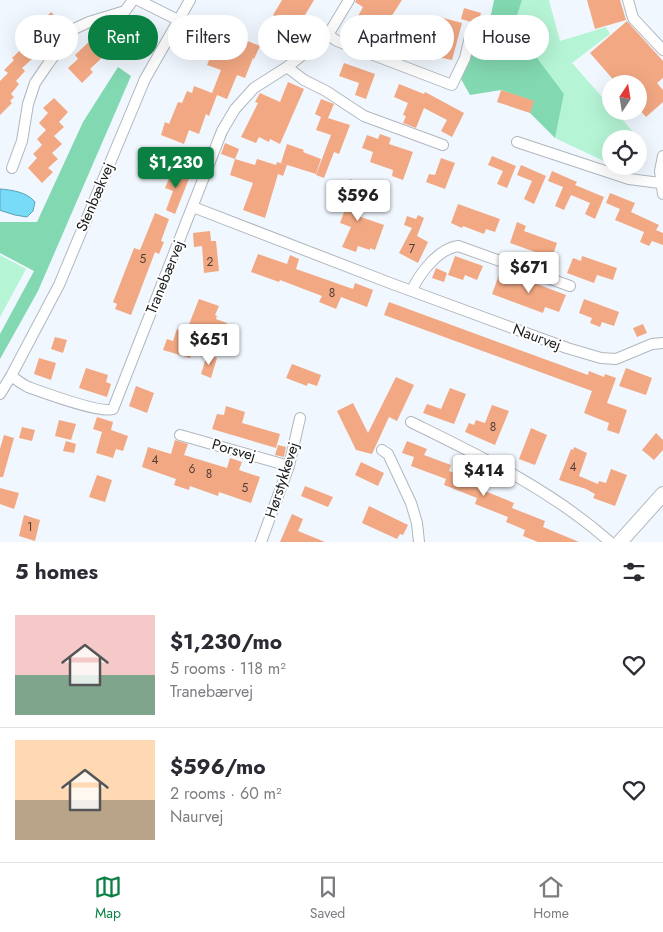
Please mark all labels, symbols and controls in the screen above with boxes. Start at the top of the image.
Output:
chip: Buy [15,15,78,60]
chip: Rent [88,15,158,60]
chip: Filters [168,15,248,60]
chip: New [258,15,330,60]
chip: Apartment [340,15,454,60]
chip: House [464,15,549,60]
north arrow [602,75,648,120]
map controls [602,75,647,175]
button: locate [602,130,647,175]
pin: $1,230 [135,146,217,189]
text: $1,230 [149,151,203,174]
street label: Stenbækvej [71,159,119,235]
pin: $596 [328,180,388,222]
text: $596 [337,184,379,207]
street label: Tranebærvej [140,237,190,317]
house number: 7 [409,240,416,258]
house number: 5 [140,250,147,268]
pin: $671 [499,252,559,294]
house number: 2 [207,253,214,271]
text: $671 [510,256,548,279]
house number: 8 [329,284,335,302]
street label: Naurvej [510,318,564,356]
pin: $651 [179,324,239,366]
text: $651 [189,328,229,351]
house number: 8 [490,418,496,436]
street label: Porsvej [209,433,259,467]
street label: Hørstykkevej [259,439,305,521]
house number: 4 [152,451,159,469]
pin: $414 [454,454,514,497]
house number: 4 [570,458,577,476]
text: $414 [464,459,504,482]
house number: 6 [189,460,196,478]
house number: 8 [206,465,212,483]
house number: 5 [242,479,249,497]
house number: 1 [27,518,33,536]
text: 5 homes [15,557,98,587]
icon: filters [620,558,648,586]
text: $1,230/mo [170,627,282,657]
icon: home [55,635,115,695]
icon: heart [620,651,648,679]
text: 5 rooms · 118 m² [170,657,286,680]
text: Tranebærvej [170,680,253,703]
text: $596/mo [170,752,266,782]
icon: home [55,760,115,820]
icon: heart [620,776,648,804]
text: 2 rooms · 60 m² [170,782,282,805]
text: Naurvej [170,805,224,828]
tab: Map [94,873,122,923]
tab: Saved [310,873,345,923]
tab: Home [533,873,569,923]

